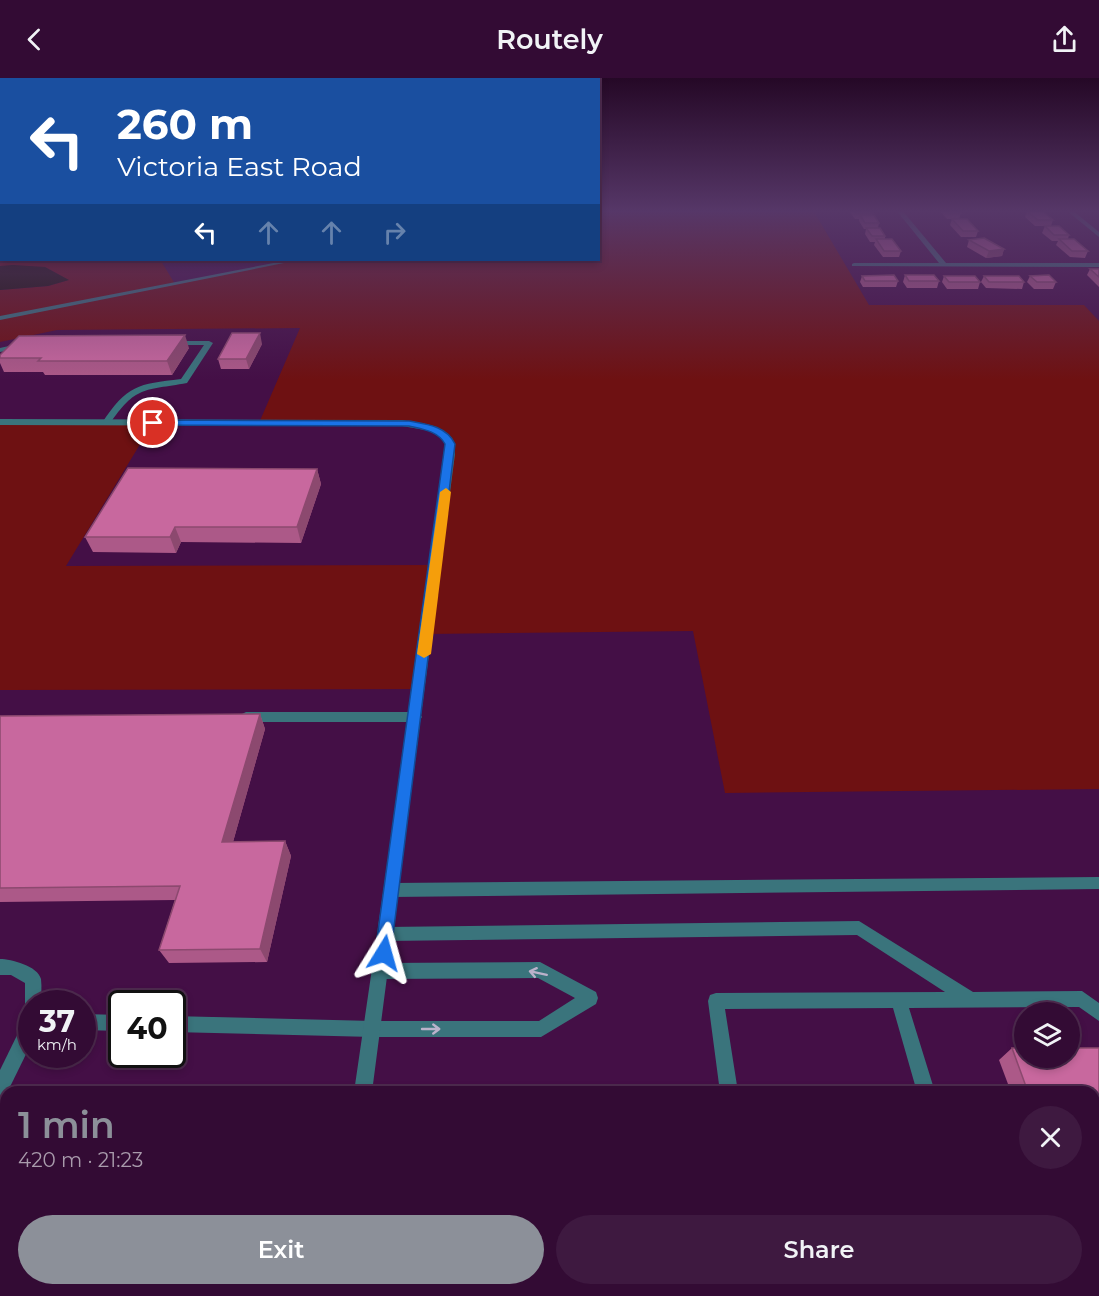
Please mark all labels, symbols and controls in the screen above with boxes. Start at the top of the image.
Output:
icon: back [18,23,51,56]
text: Routely [496,23,603,56]
icon: share [1048,23,1081,56]
text: 260 m [117,98,253,150]
icon: left [18,102,96,180]
text: Victoria East Road [117,150,362,183]
icon: left [189,216,222,249]
icon: ahead [252,216,285,249]
icon: ahead [315,216,348,249]
icon: right [378,216,411,249]
pin [127,397,178,448]
icon: arrive [136,406,169,439]
position arrow [352,921,416,985]
one-way arrow [529,966,548,978]
speed limit sign: 40 [108,990,186,1068]
map controls [1014,1002,1080,1068]
button: layers [1014,1002,1080,1068]
text: 37 [39,1003,75,1040]
one-way arrow [421,1023,441,1035]
text: km/h [37,1035,77,1054]
text: 1 min [18,1103,115,1147]
button: close [1019,1106,1082,1169]
text: 420 m · 21:23 [18,1148,143,1172]
button: Exit [18,1215,544,1284]
button: Share [556,1215,1082,1284]

